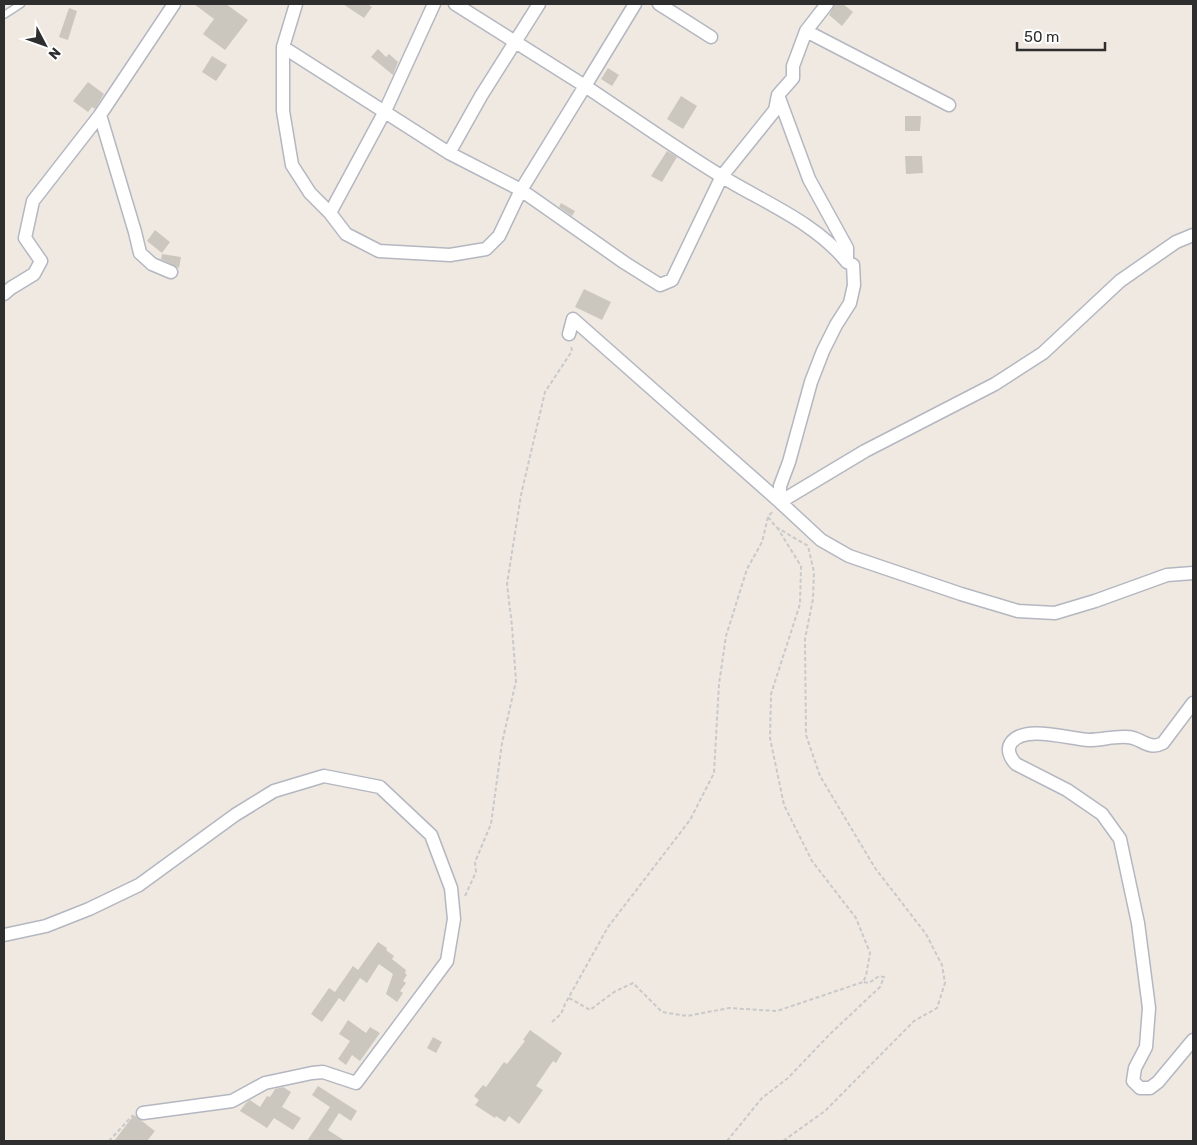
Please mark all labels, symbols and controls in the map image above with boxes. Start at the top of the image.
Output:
north arrow [20,20,70,70]
scale bar [1017,20,1104,52]
text: 50 m [1024,28,1059,46]
text: N [45,44,64,63]

